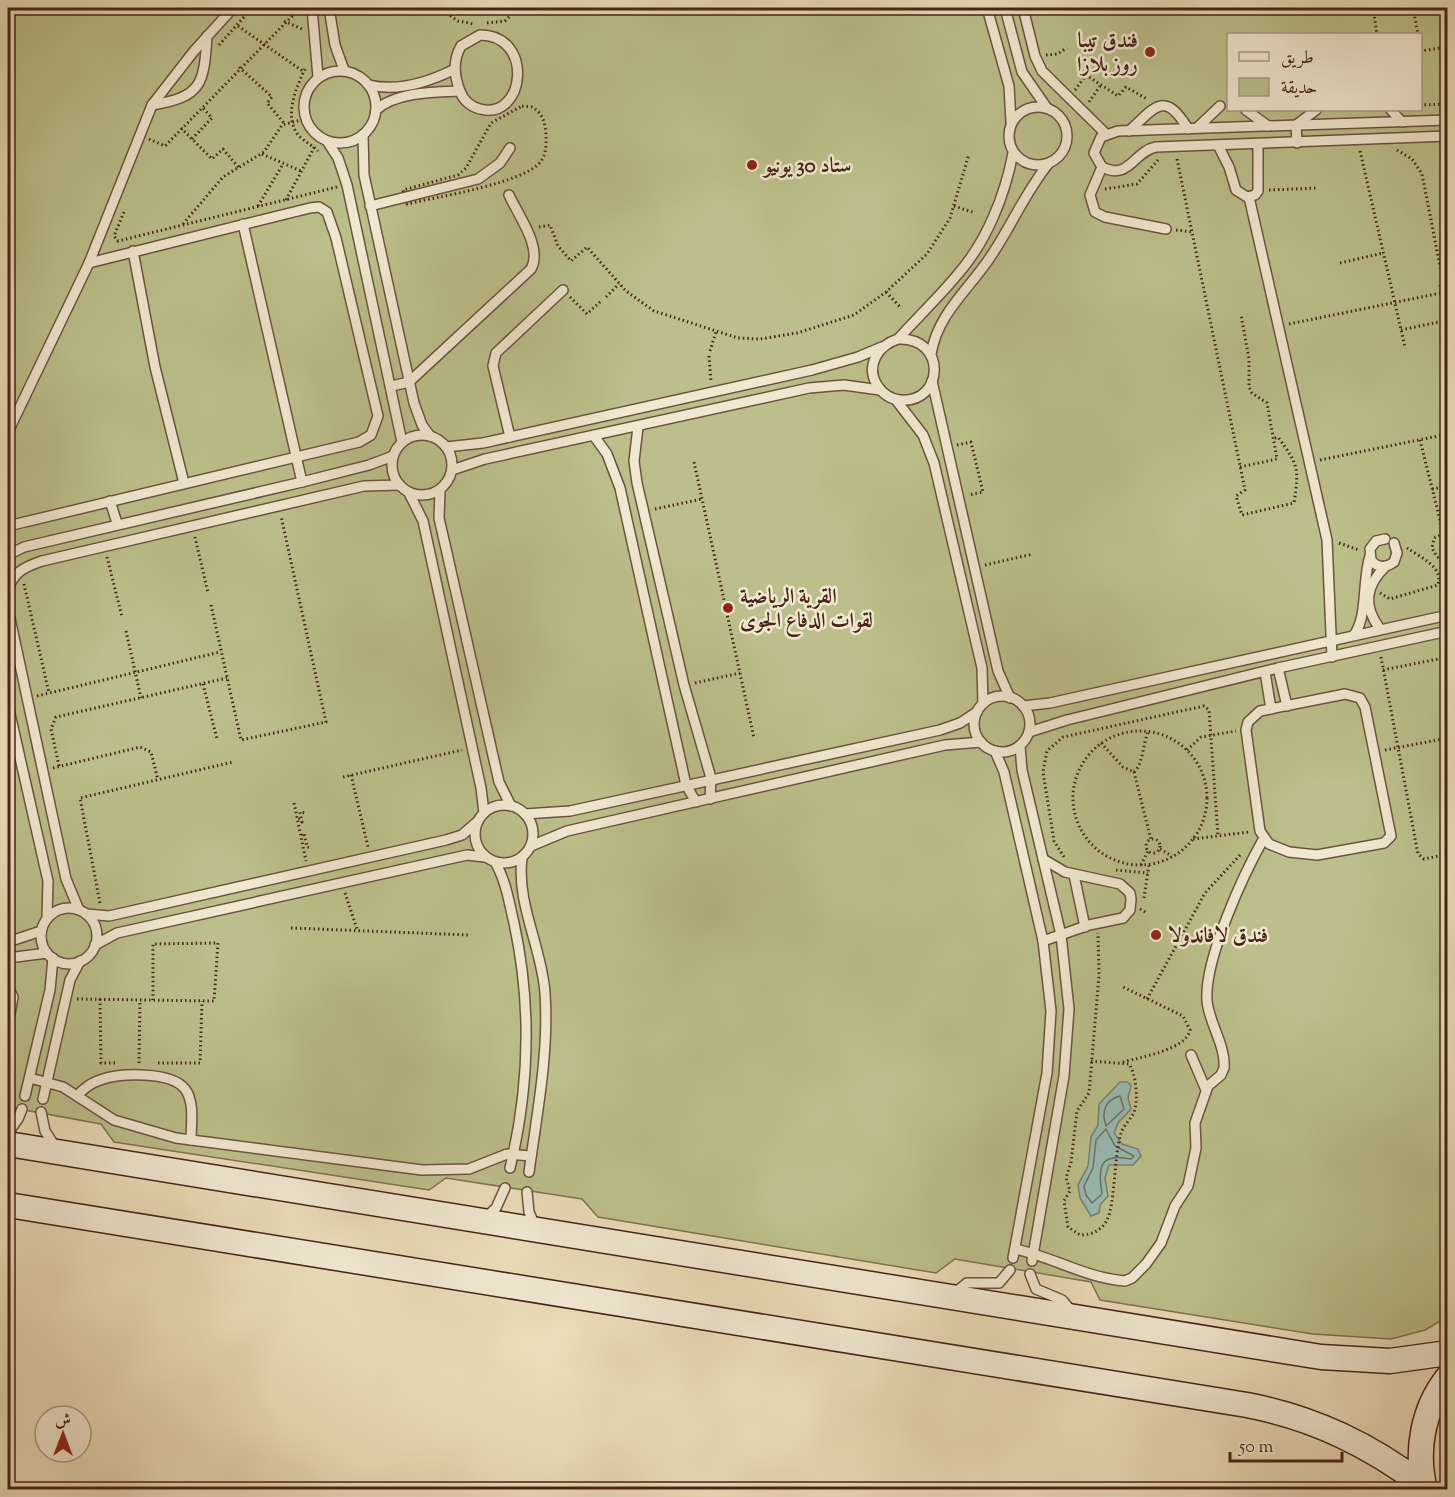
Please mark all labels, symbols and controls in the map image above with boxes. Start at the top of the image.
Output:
place label: فندق تيبا روز بلازا [1077,27,1138,81]
legend [1227,33,1422,111]
marker: فندق تيبا روز بلازا [1143,45,1157,59]
text: طريق [1281,46,1314,72]
text: حديقة [1281,76,1317,102]
place label: ستاد 30 يونيو [762,152,851,182]
marker: ستاد 30 يونيو [745,158,759,172]
place label: القرية الرياضية لقوات الدفاع الجوى [740,583,873,637]
marker: القرية الرياضية لقوات الدفاع الجوى [721,601,735,615]
place label: فندق لافاندولا [1168,922,1268,952]
marker: فندق لافاندولا [1149,928,1163,942]
north arrow [33,1404,93,1464]
text: ش [55,1410,71,1433]
scale bar [1230,1425,1342,1463]
text: 50 m [1238,1435,1274,1461]

